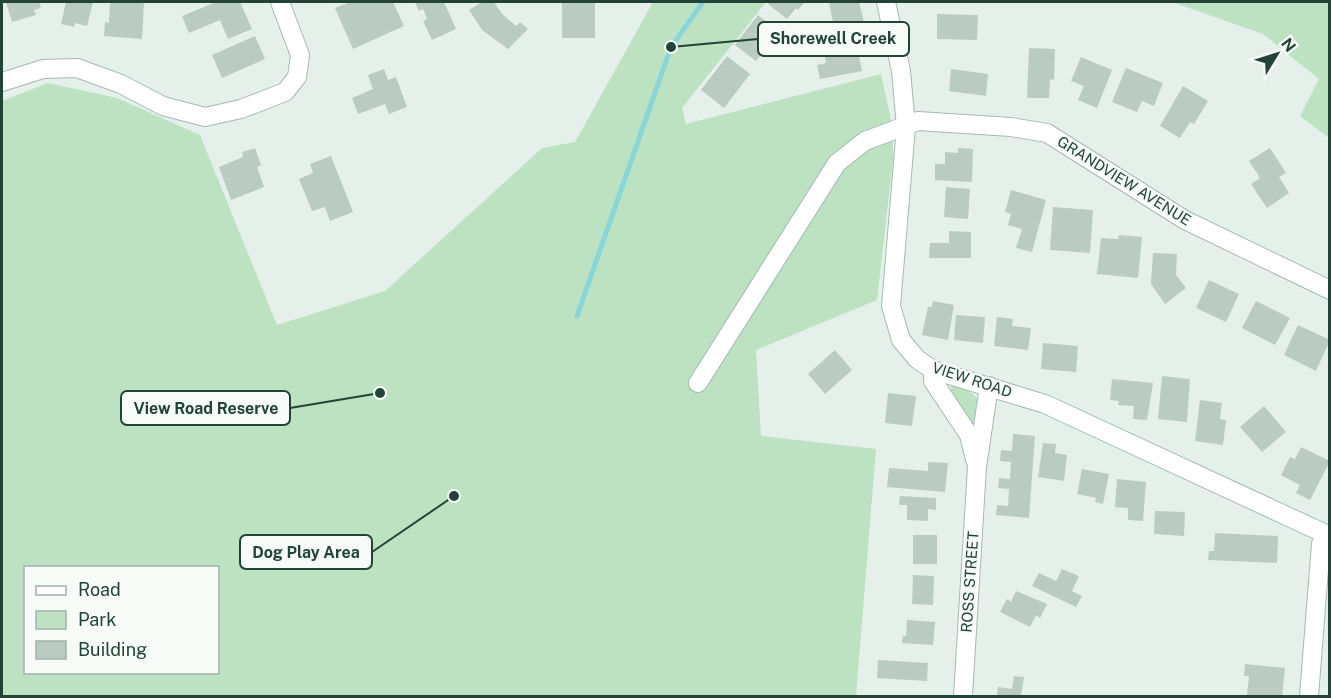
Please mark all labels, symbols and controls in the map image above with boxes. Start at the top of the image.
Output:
callout: Shorewell Creek [758,22,909,56]
north arrow [1247,24,1307,84]
text: Shorewell Creek [770,29,896,48]
text: N [1277,34,1300,56]
street label: GRANDVIEW AVENUE [1054,132,1194,229]
street label: VIEW ROAD [930,359,1014,400]
callout: View Road Reserve [121,391,290,425]
text: View Road Reserve [134,399,278,418]
street label: ROSS STREET [957,531,982,633]
callout: Dog Play Area [240,535,372,569]
text: Dog Play Area [252,543,360,562]
legend [24,566,219,674]
text: Road [78,579,121,600]
text: Park [78,609,116,630]
text: Building [78,639,147,660]

